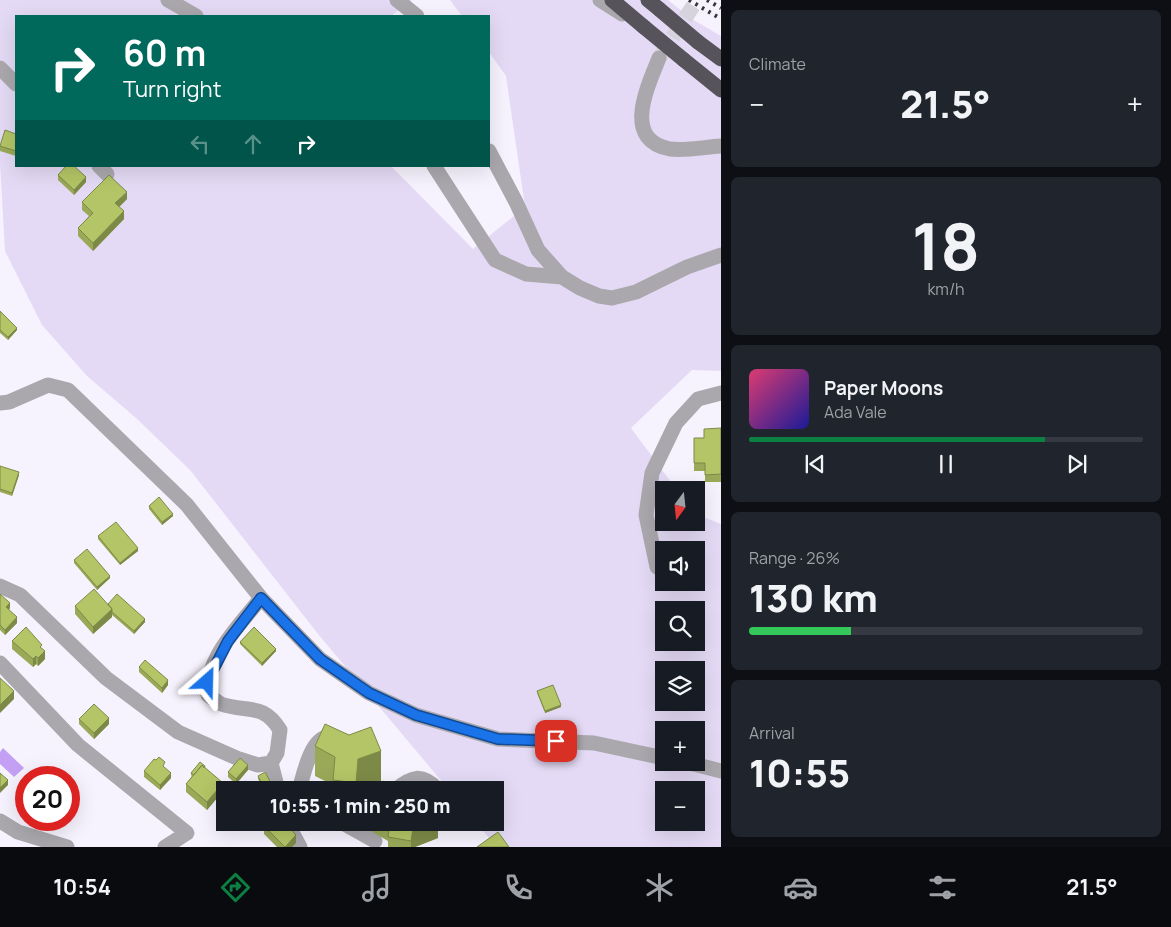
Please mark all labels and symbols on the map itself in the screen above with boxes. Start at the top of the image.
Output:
north arrow [655,481,705,531]
position arrow [180,655,232,707]
pin [535,720,577,762]
speed limit sign: 20 [15,766,80,831]

